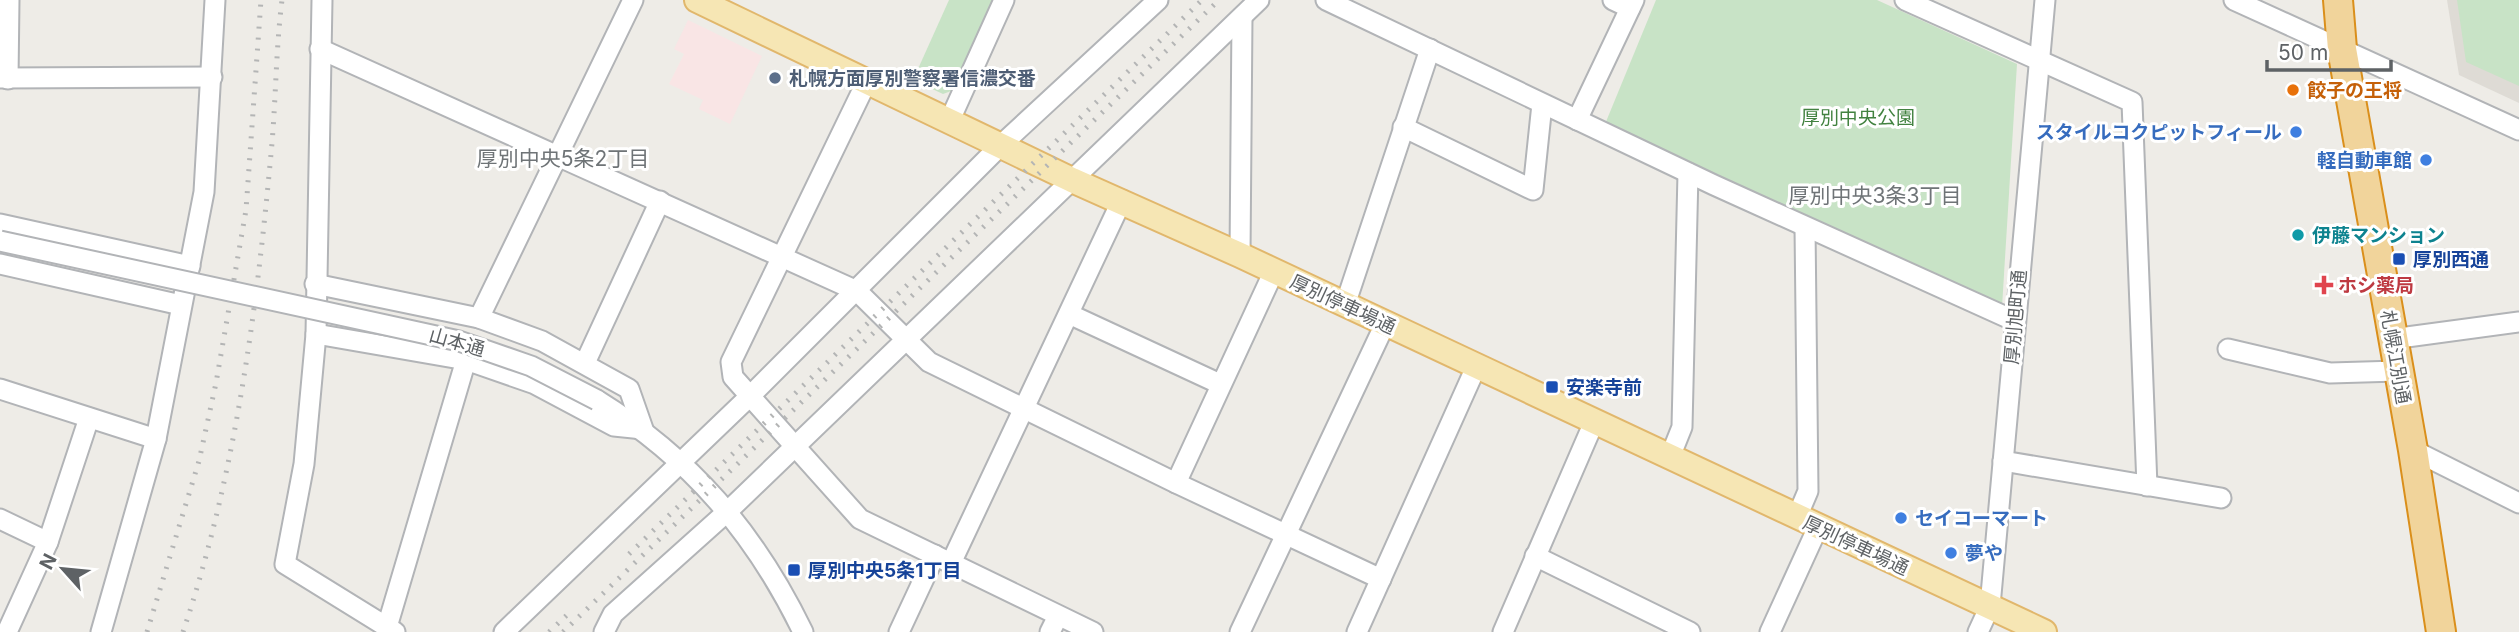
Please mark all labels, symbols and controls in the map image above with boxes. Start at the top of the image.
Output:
scale bar [2267,28,2391,72]
text: 50 m [2278,40,2328,65]
place label: 札幌方面厚別警察署信濃交番 [789,67,1036,90]
marker: 札幌方面厚別警察署信濃交番 [767,70,783,86]
place label: 餃子の王将 [2307,79,2402,102]
marker: 餃子の王将 [2285,82,2301,98]
park label: 厚別中央公園 [1801,106,1915,129]
place label: スタイルコクピットフィール [2036,121,2282,144]
marker: スタイルコクピットフィール [2288,124,2304,140]
district label: 厚別中央5条2丁目 [477,146,649,171]
place label: 軽自動車館 [2317,149,2412,172]
marker: 軽自動車館 [2418,152,2434,168]
district label: 厚別中央3条3丁目 [1789,183,1961,208]
place label: 伊藤マンション [2312,224,2445,247]
marker: 伊藤マンション [2290,227,2306,243]
place label: 厚別西通 [2413,248,2489,271]
marker: 厚別西通 [2391,251,2407,267]
street label: 厚別旭町通 [2000,269,2031,365]
street label: 厚別停車場通 [1286,270,1399,339]
place label: ホシ薬局 [2338,274,2414,297]
marker: ホシ薬局 [2316,277,2332,293]
street label: 札幌江別通 [2376,308,2415,406]
street label: 山本通 [426,324,487,361]
place label: 安楽寺前 [1566,376,1642,399]
marker: 安楽寺前 [1544,379,1560,395]
place label: セイコーマート [1915,507,2048,530]
marker: セイコーマート [1893,510,1909,526]
street label: 厚別停車場通 [1799,511,1912,580]
north arrow [28,534,98,604]
place label: 夢や [1965,542,2003,565]
marker: 夢や [1943,545,1959,561]
text: N [35,550,62,573]
place label: 厚別中央5条1丁目 [808,559,961,582]
marker: 厚別中央5条1丁目 [786,562,802,578]

